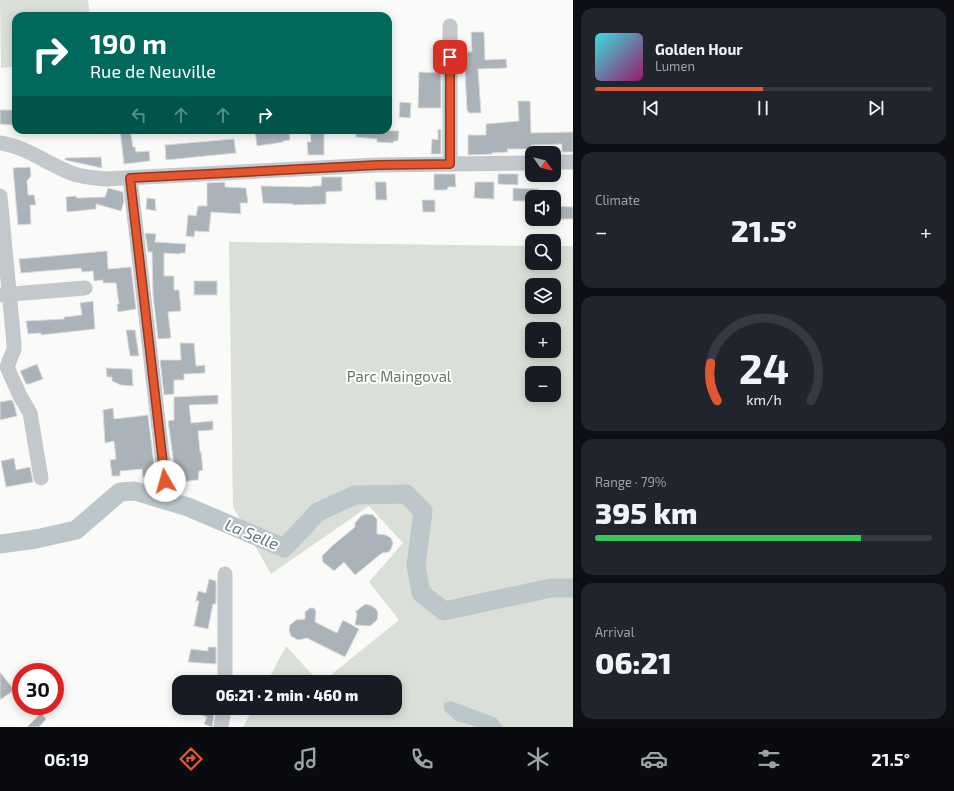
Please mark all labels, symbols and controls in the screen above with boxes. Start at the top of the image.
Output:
text: 190 m [90,26,167,60]
icon: right [24,28,76,80]
pin [433,40,467,74]
text: Golden Hour [655,40,743,58]
icon: arrive [439,46,461,68]
text: Lumen [655,58,695,74]
text: Rue de Neuville [90,60,216,82]
icon: previous [640,97,662,119]
icon: pause [752,97,774,119]
icon: next [865,97,887,119]
icon: left [128,104,150,126]
icon: ahead [170,104,192,126]
icon: ahead [212,104,234,126]
icon: right [254,104,276,126]
north arrow [525,146,561,182]
map controls [525,146,561,402]
button: sound [525,190,561,226]
text: Climate [595,192,640,208]
text: 21.5° [731,212,797,248]
text: − [595,218,608,244]
text: + [920,218,932,244]
button: search [525,234,561,270]
button: layers [525,278,561,314]
button: + [525,322,561,358]
text: 24 [738,342,789,392]
button: − [525,366,561,402]
park label: Parc Maingoval [347,367,452,385]
text: km/h [746,391,781,408]
position arrow [144,460,186,502]
text: Range · 79% [595,474,667,490]
text: 395 km [595,494,697,530]
water label: La Selle [222,514,282,553]
text: Arrival [595,624,635,640]
text: 06:21 [595,644,672,680]
speed limit sign: 30 [12,663,64,715]
text: 06:21 · 2 min · 460 m [216,686,358,704]
icon: directions [177,745,205,773]
icon: music [292,745,320,773]
icon: phone [408,745,436,773]
icon: climate [524,745,552,773]
icon: car [640,745,668,773]
icon: filters [755,745,783,773]
text: 06:19 [44,748,89,770]
text: 21.5° [871,748,910,770]

